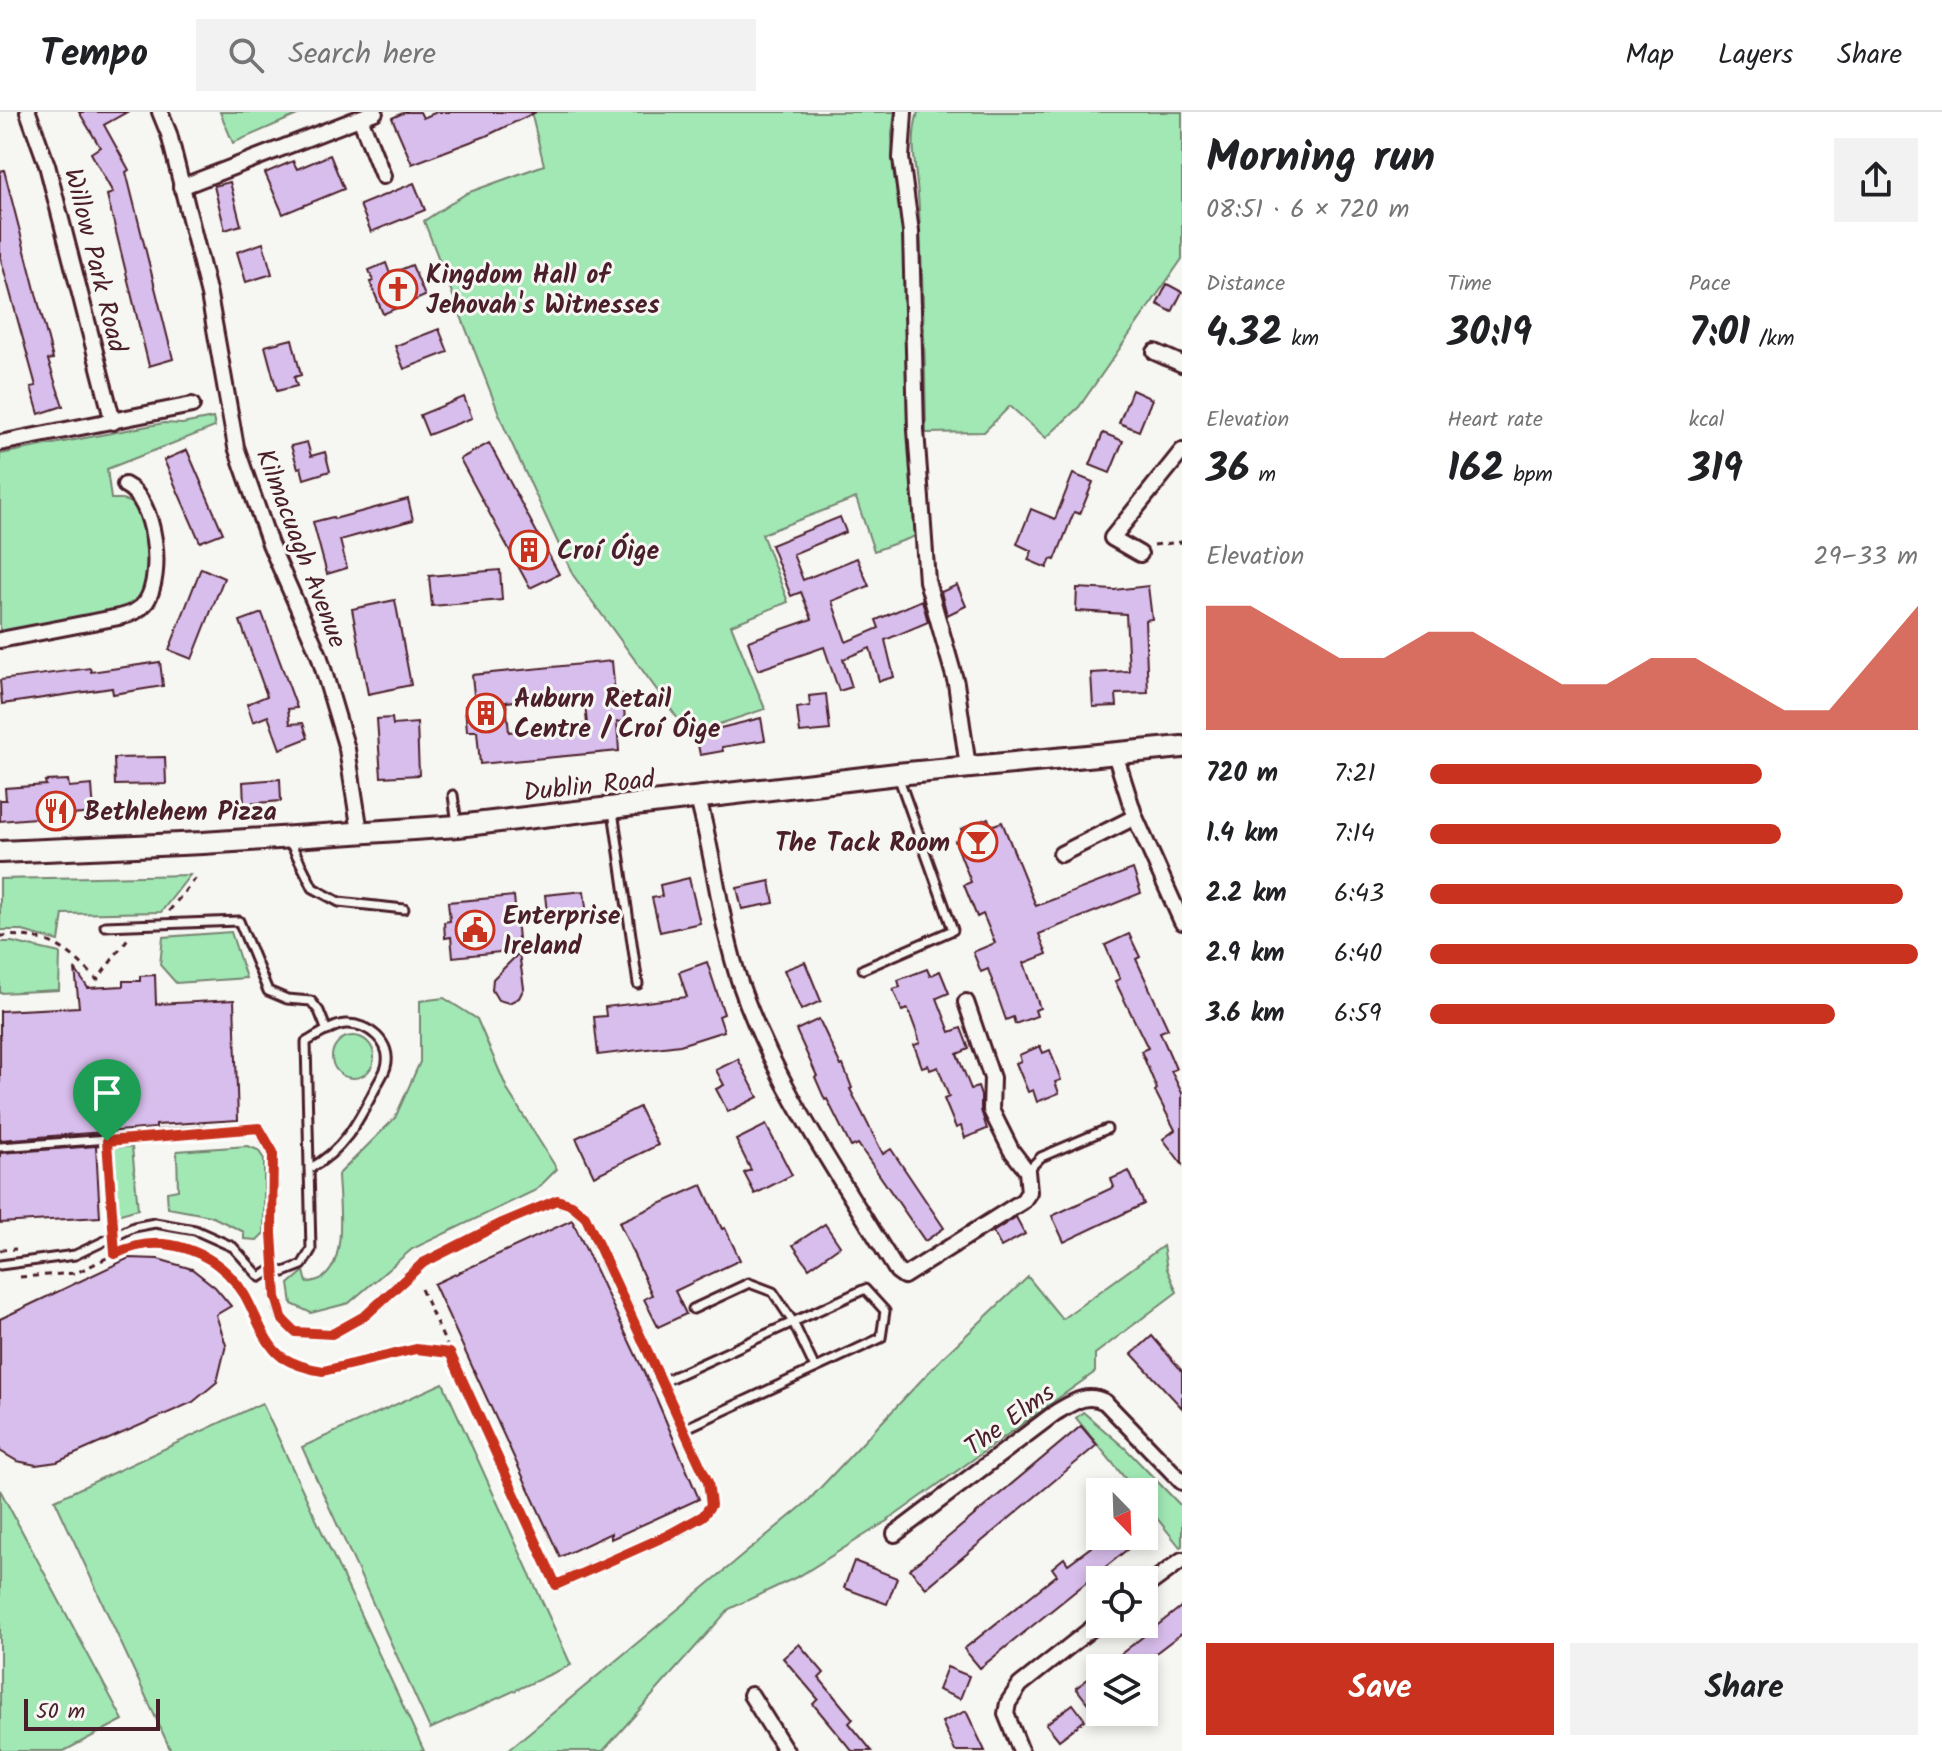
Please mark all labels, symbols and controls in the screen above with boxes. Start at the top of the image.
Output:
search box [196,19,756,91]
text: Tempo [40,25,148,85]
text: Search here [288,31,436,79]
icon: search [224,33,268,77]
text: Map [1625,33,1674,78]
text: Layers [1718,33,1793,78]
text: Share [1837,33,1902,78]
text: Morning run [1206,124,1435,194]
button: share [1834,138,1918,222]
street label: Willow Park Road [51,164,137,358]
text: 08:51 · 6 × 720 m [1206,189,1409,231]
place label: Kingdom Hall of Jehovah's Witnesses [426,255,660,327]
text: Distance [1206,267,1285,302]
text: Time [1447,267,1492,302]
text: Pace [1689,267,1731,302]
church icon: Kingdom Hall of Jehovah's Witnesses [377,268,419,310]
text: 4.32 [1206,302,1282,366]
text: 30:19 [1447,302,1532,366]
text: 7:01 [1689,302,1750,366]
text: km [1282,322,1319,357]
text: /km [1750,322,1794,357]
text: Elevation [1206,403,1289,438]
text: Heart rate [1447,403,1543,438]
text: kcal [1689,403,1724,438]
text: 36 [1206,438,1250,502]
text: 162 [1447,438,1504,502]
text: 319 [1689,438,1743,502]
street label: Kilmacuagh Avenue [243,443,358,655]
text: m [1250,458,1276,493]
text: bpm [1504,458,1553,493]
building icon: Croí Óige [508,529,550,571]
place label: Croí Óige [557,531,659,573]
text: Elevation [1206,536,1304,578]
text: 29–33 m [1814,536,1918,578]
place label: Auburn Retail Centre / Croí Óige [514,679,721,751]
building icon: Auburn Retail Centre / Croí Óige [465,692,507,734]
text: 720 m [1206,753,1278,795]
text: 7:21 [1334,753,1376,795]
street label: Dublin Road [521,759,658,815]
restaurant icon: Bethlehem Pizza [35,790,77,832]
place label: Bethlehem Pizza [84,792,277,834]
text: 1.4 km [1206,813,1278,855]
text: 7:14 [1334,813,1375,855]
bar icon: The Tack Room [957,821,999,863]
place label: The Tack Room [775,823,950,865]
text: 2.2 km [1206,873,1287,915]
text: 6:43 [1334,873,1384,915]
place label: Enterprise Ireland [503,896,621,968]
public building icon: Enterprise Ireland [454,909,496,951]
text: 2.9 km [1206,933,1285,975]
text: 6:40 [1334,933,1382,975]
text: 3.6 km [1206,993,1285,1035]
text: 6:59 [1334,993,1382,1035]
pin [73,1059,141,1141]
icon: arrive [85,1071,129,1115]
street label: The Elms [956,1373,1064,1468]
north arrow [1086,1478,1158,1550]
map controls [1086,1478,1158,1726]
button: locate [1086,1566,1158,1638]
button: Save [1206,1643,1554,1735]
button: Share [1570,1643,1918,1735]
button: layers [1086,1654,1158,1726]
scale bar [24,1695,160,1731]
text: 50 m [36,1695,85,1730]

